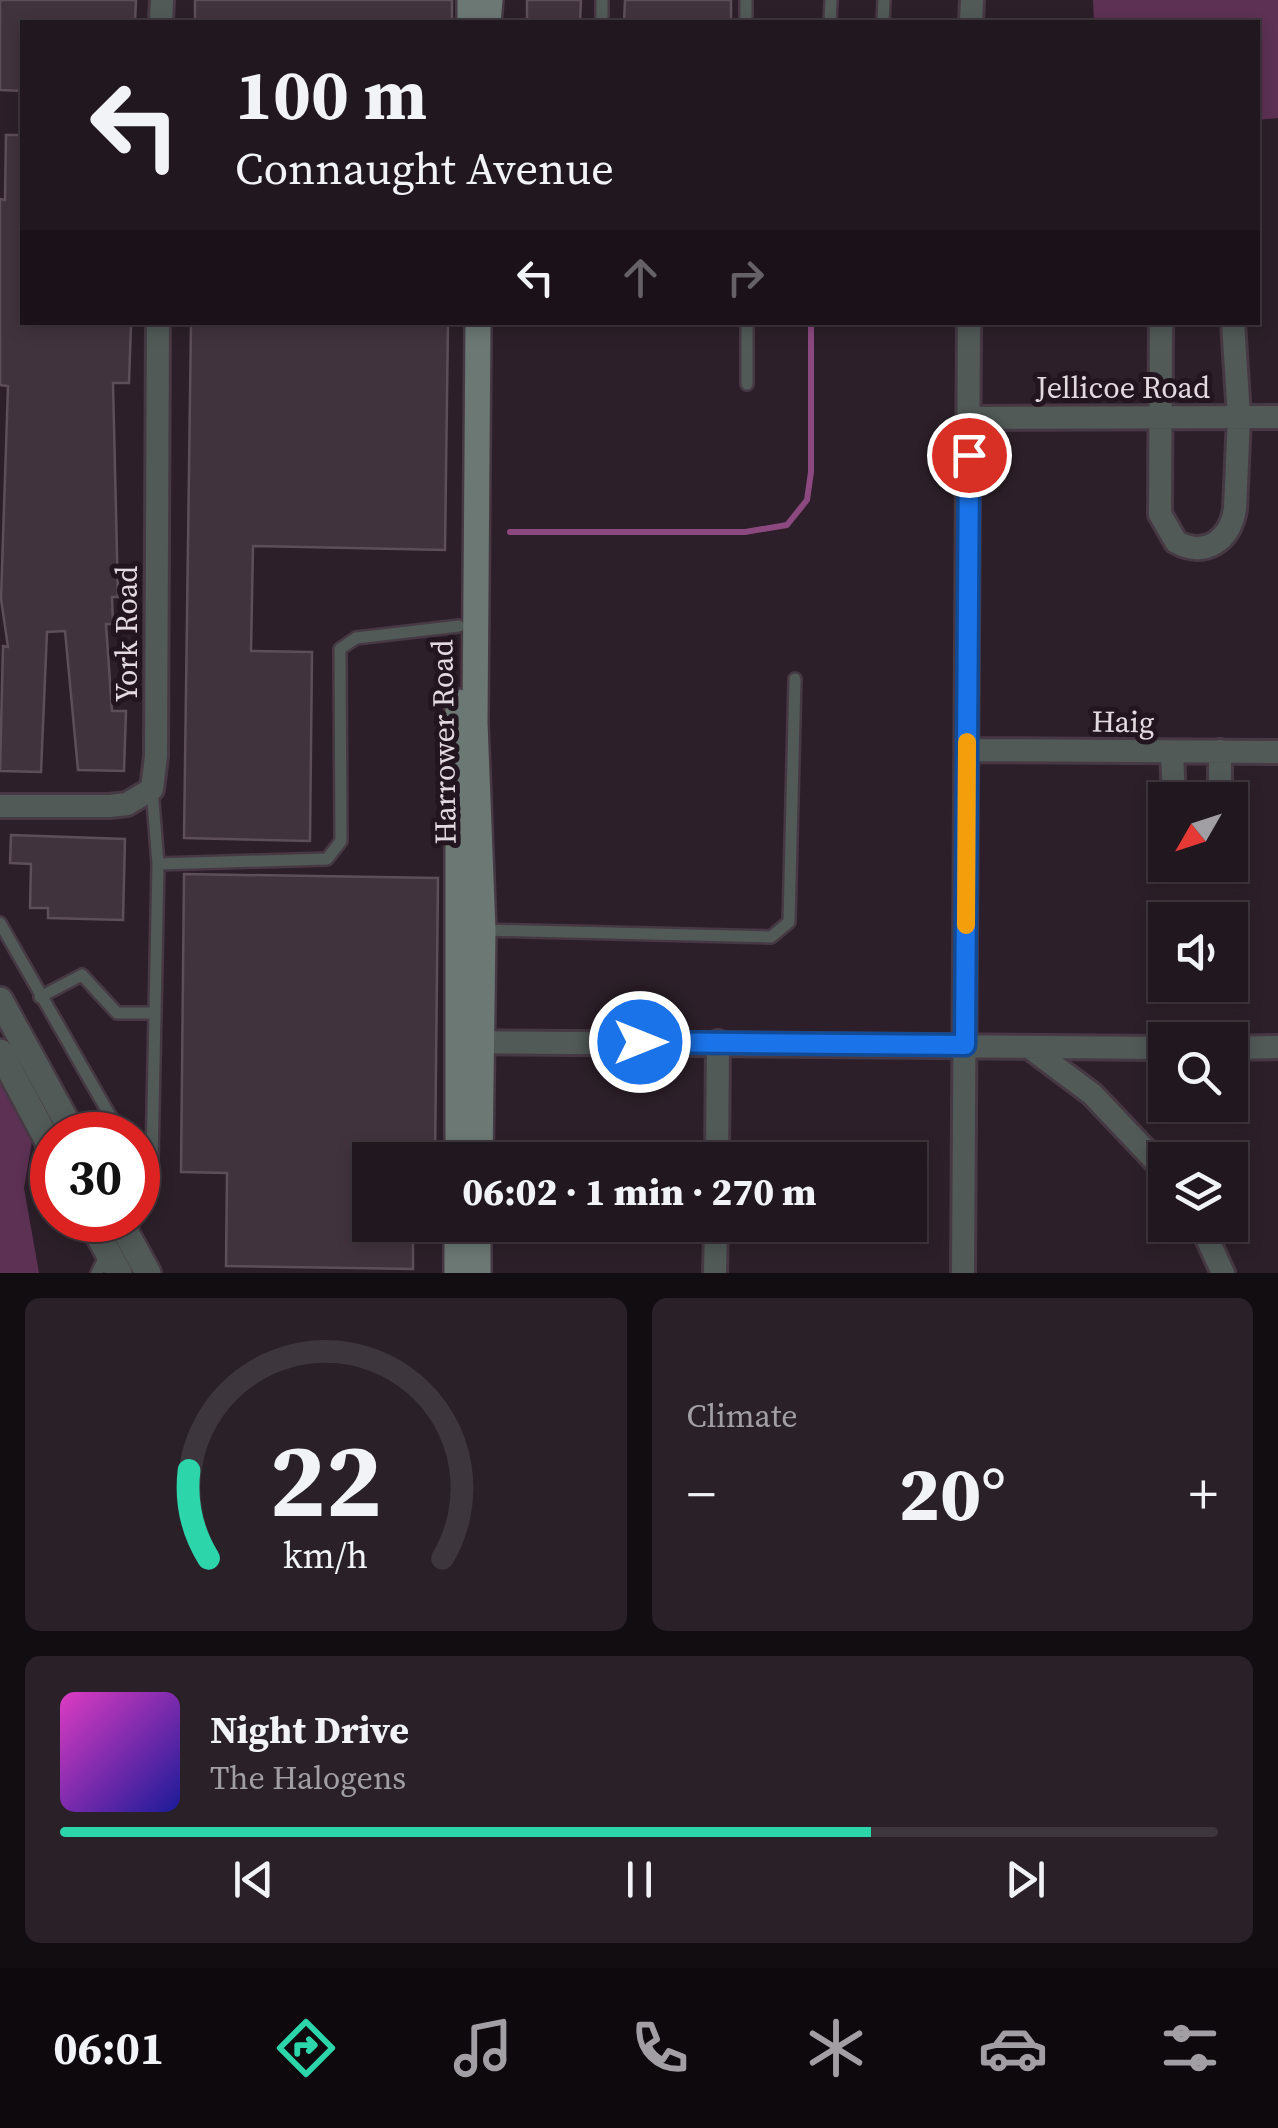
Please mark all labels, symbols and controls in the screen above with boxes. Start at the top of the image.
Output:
text: 100 m [235,46,427,142]
icon: left [70,60,200,190]
text: Connaught Avenue [235,137,614,199]
icon: left [508,250,563,305]
icon: ahead [613,250,668,305]
icon: right [718,250,773,305]
street label: Jellicoe Road [1035,367,1210,408]
pin [927,413,1012,498]
icon: arrive [942,428,997,483]
street label: York Road [106,566,147,702]
street label: Harrower Road [421,639,466,845]
street label: Haig [1091,700,1155,743]
north arrow [1148,782,1248,882]
map controls [1148,782,1248,1242]
button: sound [1148,902,1248,1002]
position arrow [588,990,692,1094]
button: search [1148,1022,1248,1122]
speed limit sign: 30 [30,1112,160,1242]
button: layers [1148,1142,1248,1242]
text: 06:02 · 1 min · 270 m [462,1166,817,1218]
text: Climate [687,1394,798,1438]
text: 22 [269,1408,382,1551]
text: 20° [899,1442,1006,1545]
text: − [687,1456,716,1531]
text: + [1189,1456,1218,1531]
text: km/h [283,1531,368,1580]
text: Night Drive [210,1704,409,1756]
text: The Halogens [210,1756,406,1800]
icon: previous [226,1852,281,1907]
icon: pause [612,1852,667,1907]
icon: next [998,1852,1053,1907]
icon: directions [271,2013,341,2083]
icon: music [448,2013,518,2083]
icon: phone [625,2013,695,2083]
icon: climate [801,2013,871,2083]
icon: car [978,2013,1048,2083]
icon: filters [1155,2013,1225,2083]
text: 06:01 [53,2017,164,2079]

